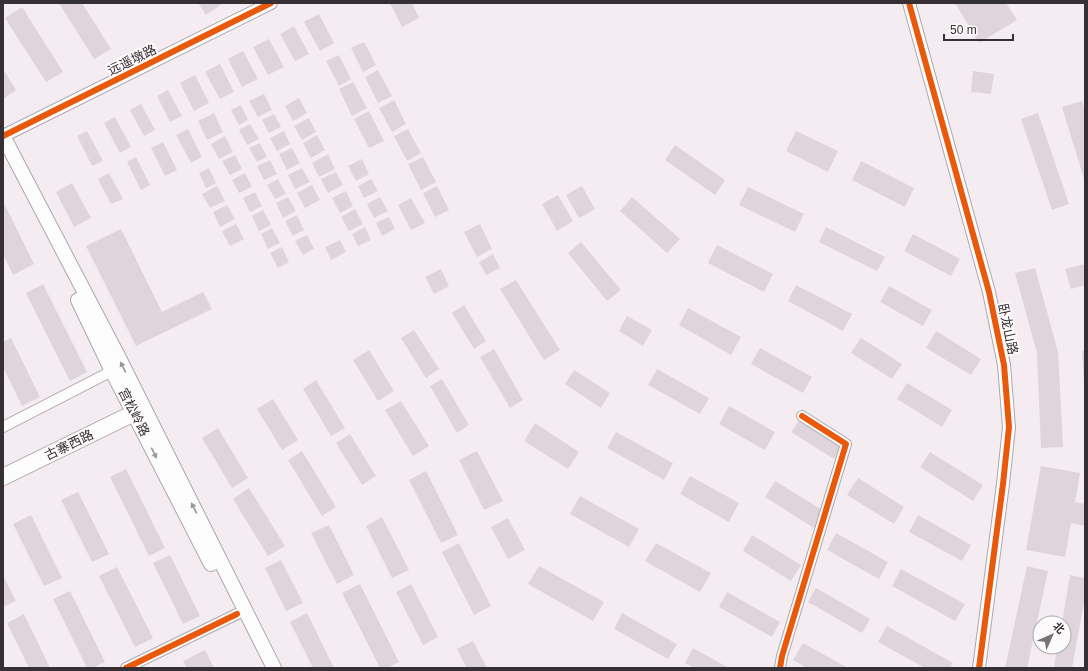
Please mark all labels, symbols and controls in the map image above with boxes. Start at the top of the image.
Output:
scale bar [944,16,1013,42]
text: 50 m [950,23,977,37]
street label: 远遥墩路 [105,42,159,78]
street label: 卧龙山路 [995,302,1021,356]
one-way arrow [120,361,126,372]
street label: 宫松岭路 [116,385,152,439]
street label: 古寨西路 [42,427,96,463]
one-way arrow [151,447,158,459]
one-way arrow [191,502,197,514]
north arrow [1032,615,1072,655]
text: 北 [1051,620,1067,636]

